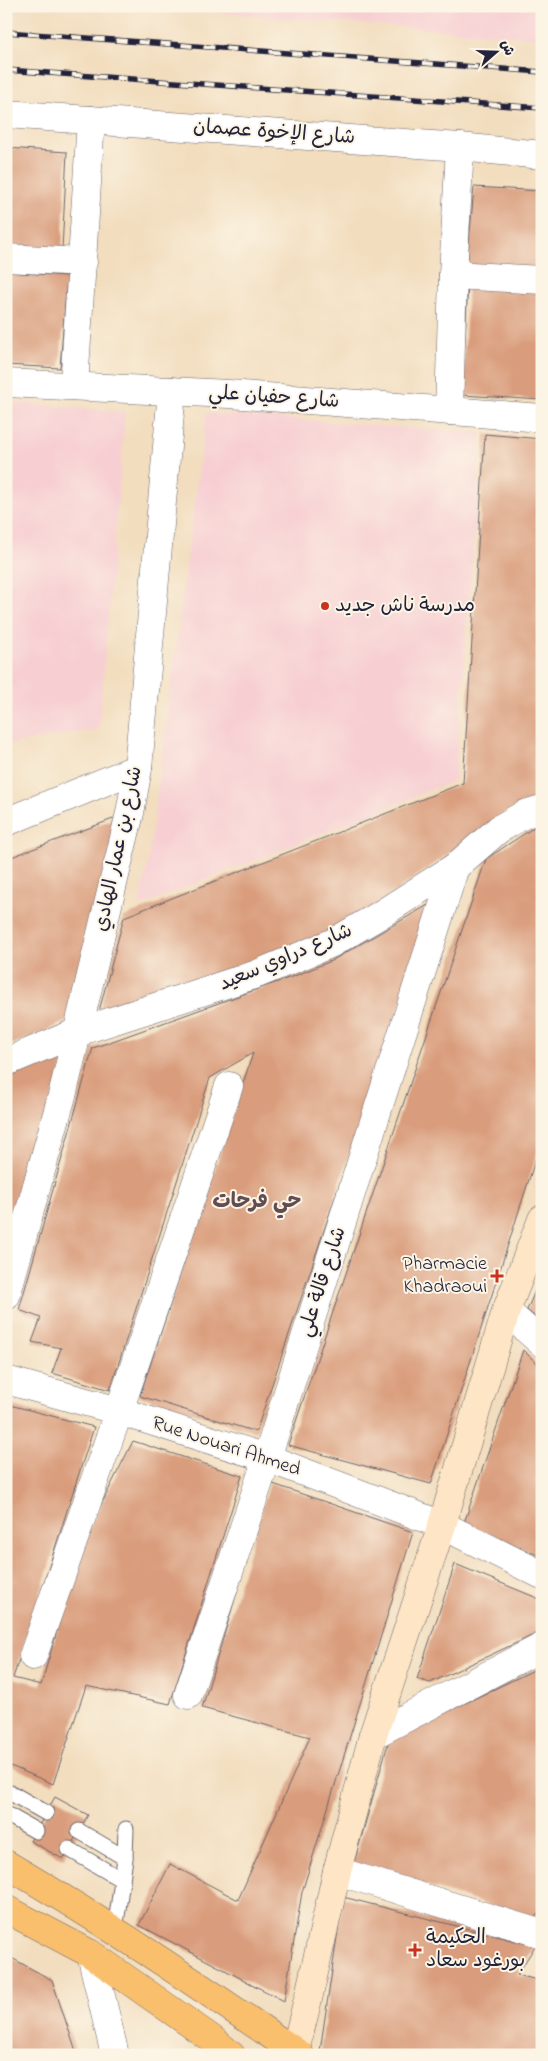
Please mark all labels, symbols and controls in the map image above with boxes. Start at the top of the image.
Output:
north arrow [470,28,520,78]
text: ش [494,37,519,59]
street label: شارع الإخوة عصمان [192,113,356,153]
street label: شارع حفيان علي [208,379,340,418]
place label: مدرسة ناش جديد [335,592,475,621]
marker: مدرسة ناش جديد [319,600,331,612]
street label: شارع بن عمار الهادي [87,764,151,934]
street label: شارع دراوي سعيد [215,917,357,999]
district label: حي فرحات [213,1187,301,1219]
street label: شارع قالة علي [292,1223,355,1341]
place label: Pharmacie Khadraoui [402,1250,487,1302]
marker: Pharmacie Khadraoui [491,1270,503,1282]
street label: Rue Nouari Ahmed [148,1409,304,1485]
place label: الحكيمة بورغود سعاد [426,1924,525,1976]
marker: الحكيمة بورغود سعاد [408,1943,422,1957]

